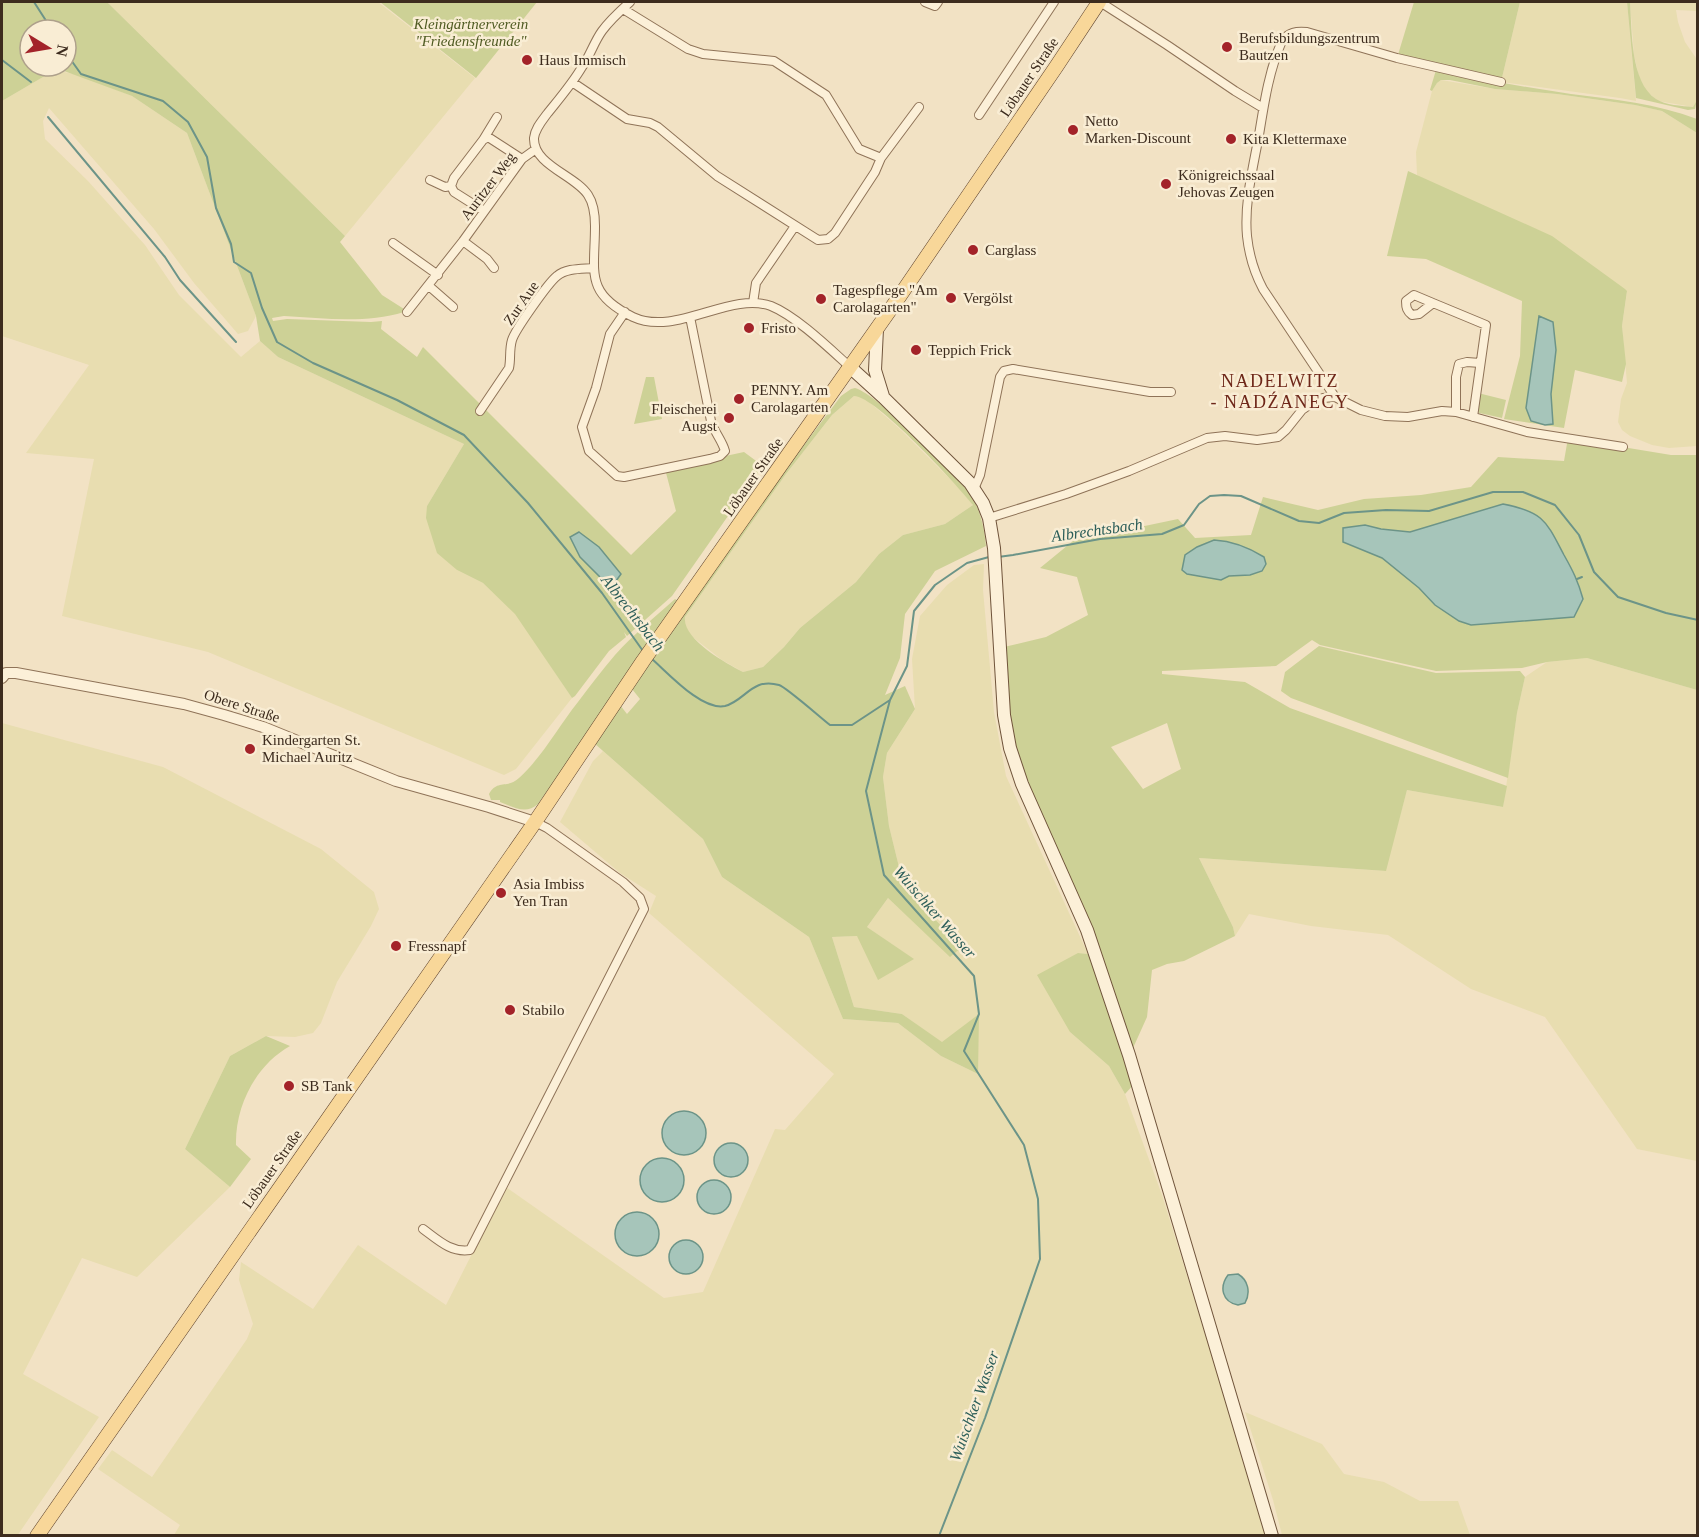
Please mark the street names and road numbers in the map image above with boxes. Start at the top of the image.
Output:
street label: Löbauer Straße [997,34,1062,120]
street label: Auritzer Weg [457,149,519,223]
street label: Zur Aue [500,278,542,328]
street label: Löbauer Straße [720,434,786,519]
street label: Obere Straße [202,686,282,726]
street label: Löbauer Straße [239,1126,305,1211]

